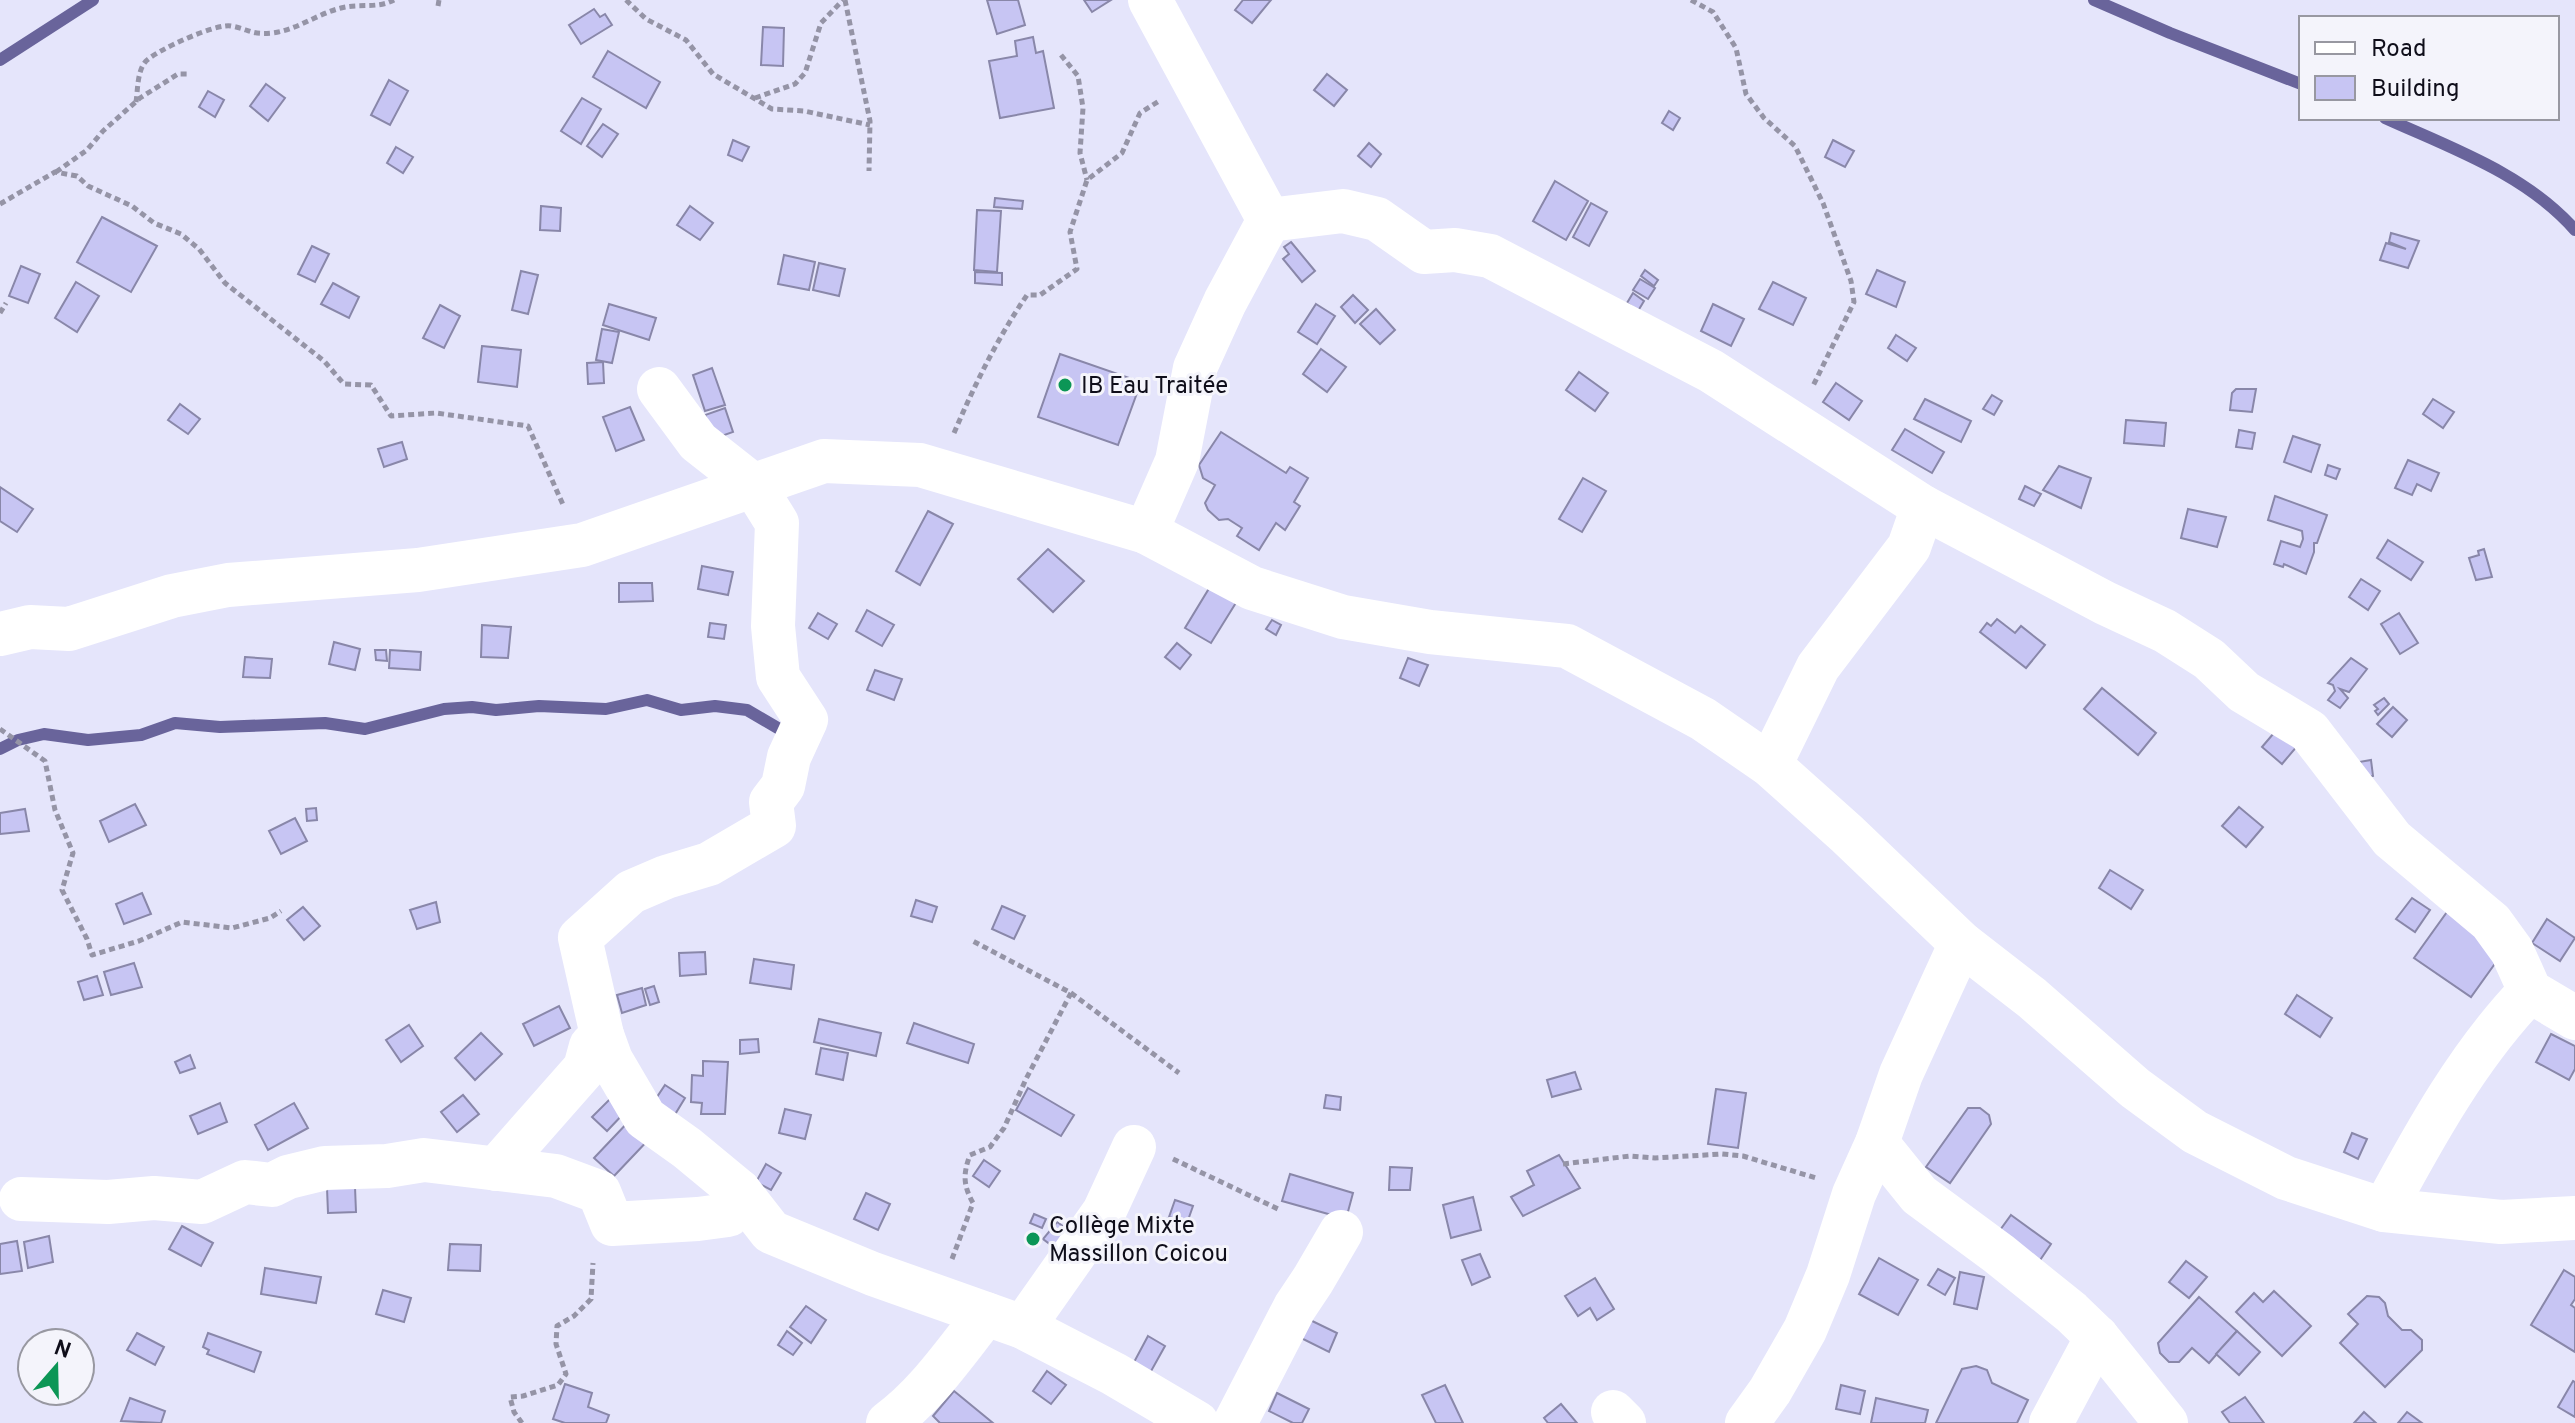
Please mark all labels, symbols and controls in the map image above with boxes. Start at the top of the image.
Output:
legend [2299,16,2559,120]
text: Road [2371,35,2427,65]
text: Building [2371,75,2460,105]
place label: IB Eau Traitée [1081,372,1228,402]
marker: IB Eau Traitée [1056,376,1074,394]
place label: Collège Mixte Massillon Coicou [1049,1212,1228,1270]
marker: Collège Mixte Massillon Coicou [1024,1230,1042,1248]
north arrow [16,1327,96,1407]
text: N [50,1335,74,1366]

